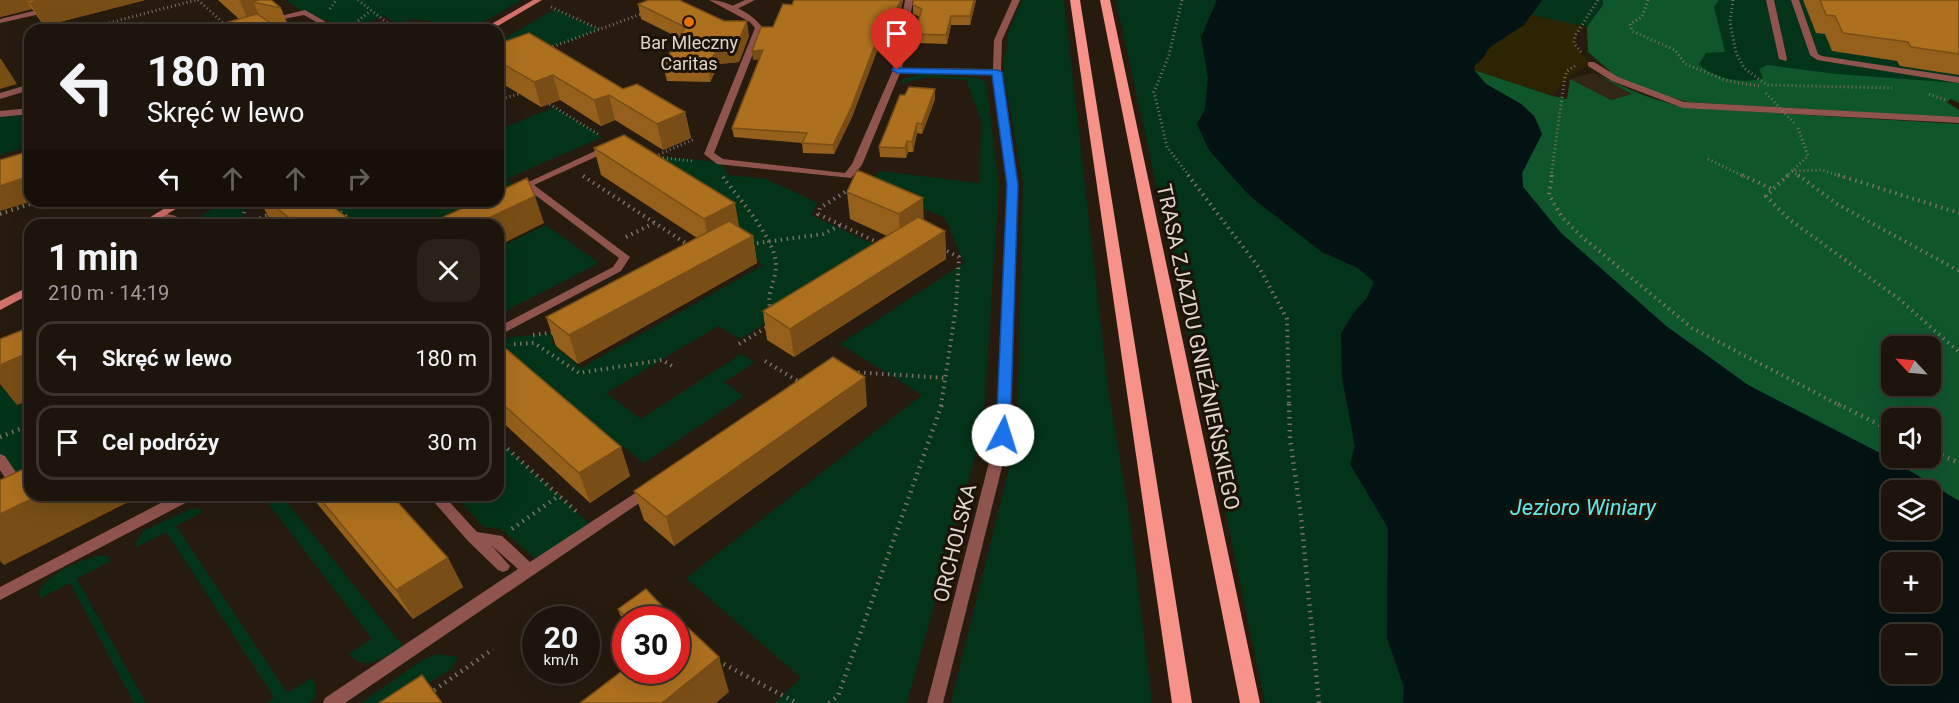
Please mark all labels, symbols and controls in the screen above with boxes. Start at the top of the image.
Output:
pin [871,8,922,70]
marker: Bar Mleczny Caritas [682,15,696,29]
icon: arrive [880,17,913,50]
place label: Bar Mleczny Caritas [640,32,738,74]
text: 180 m [147,47,266,96]
icon: left [48,48,126,126]
text: Skręć w lewo [147,97,304,129]
icon: left [153,162,186,195]
icon: ahead [216,162,249,195]
icon: ahead [279,162,312,195]
icon: right [342,162,375,195]
street label: TRASA ZJAZDU GNIEŹNIEŃSKIEGO [1152,182,1244,512]
text: 1 min [48,237,139,279]
button: close [417,239,480,302]
text: 210 m · 14:19 [48,281,169,305]
north arrow [1881,336,1941,396]
map controls [1881,336,1941,684]
icon: left [51,342,84,375]
text: Skręć w lewo [102,346,232,371]
text: 180 m [415,346,477,371]
position arrow [971,403,1035,467]
button: sound [1881,408,1941,468]
icon: arrive [51,426,84,459]
text: Cel podróży [102,430,219,455]
text: 30 m [428,430,477,455]
button: layers [1881,480,1941,540]
street label: ORCHOLSKA [929,481,981,605]
water label: Jezioro Winiary [1510,495,1657,520]
button: + [1881,552,1941,612]
speed limit sign: 30 [612,606,690,684]
text: 20 [544,620,578,655]
button: − [1881,624,1941,684]
text: km/h [543,651,579,669]

